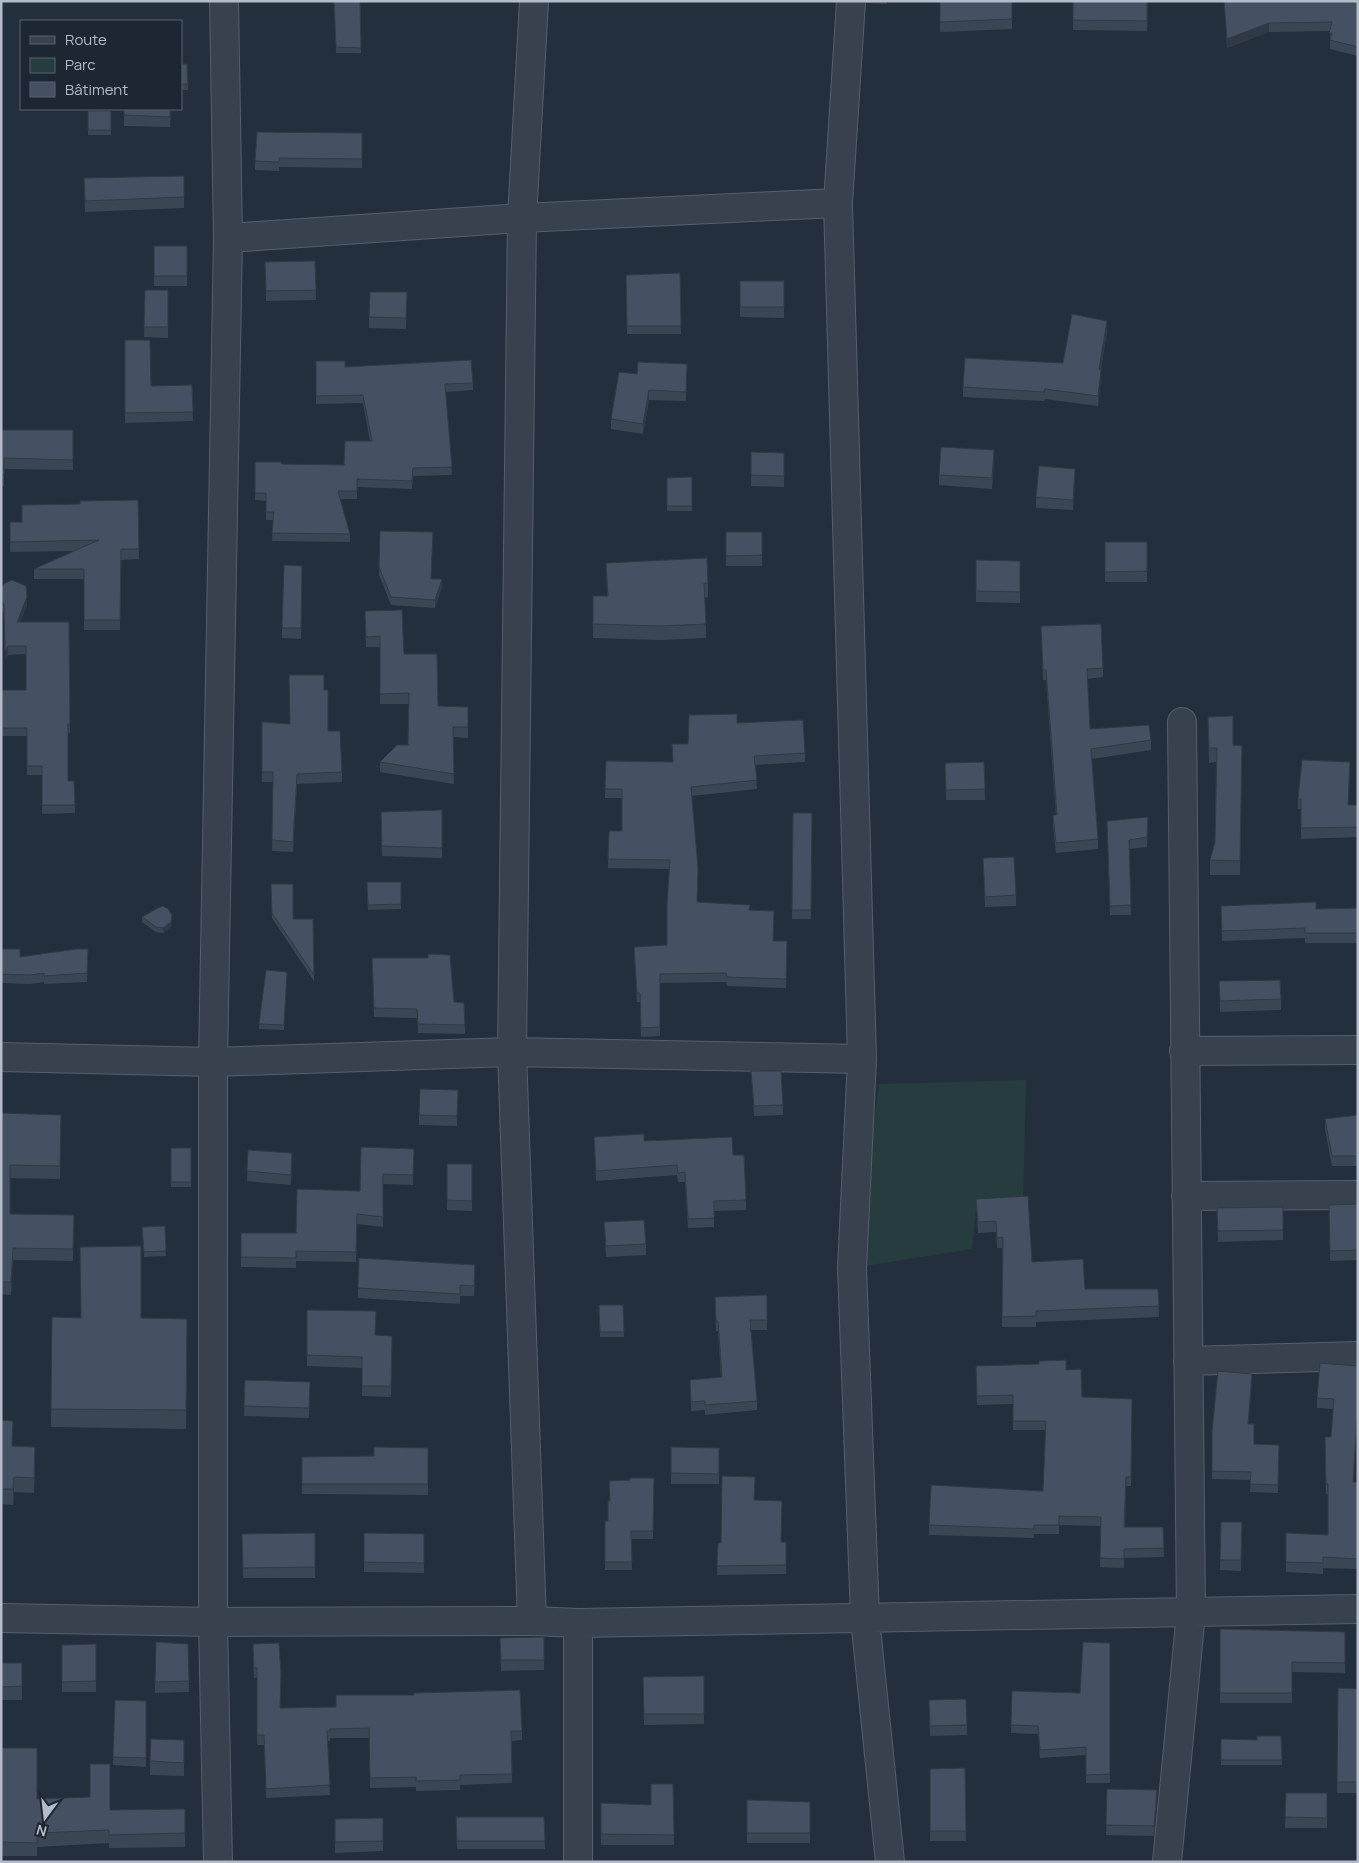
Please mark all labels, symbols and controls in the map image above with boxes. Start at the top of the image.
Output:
legend [20,20,182,110]
text: Route [65,29,107,50]
text: Parc [65,54,96,75]
text: Bâtiment [65,79,128,100]
north arrow [20,1793,70,1843]
text: N [34,1821,49,1842]

